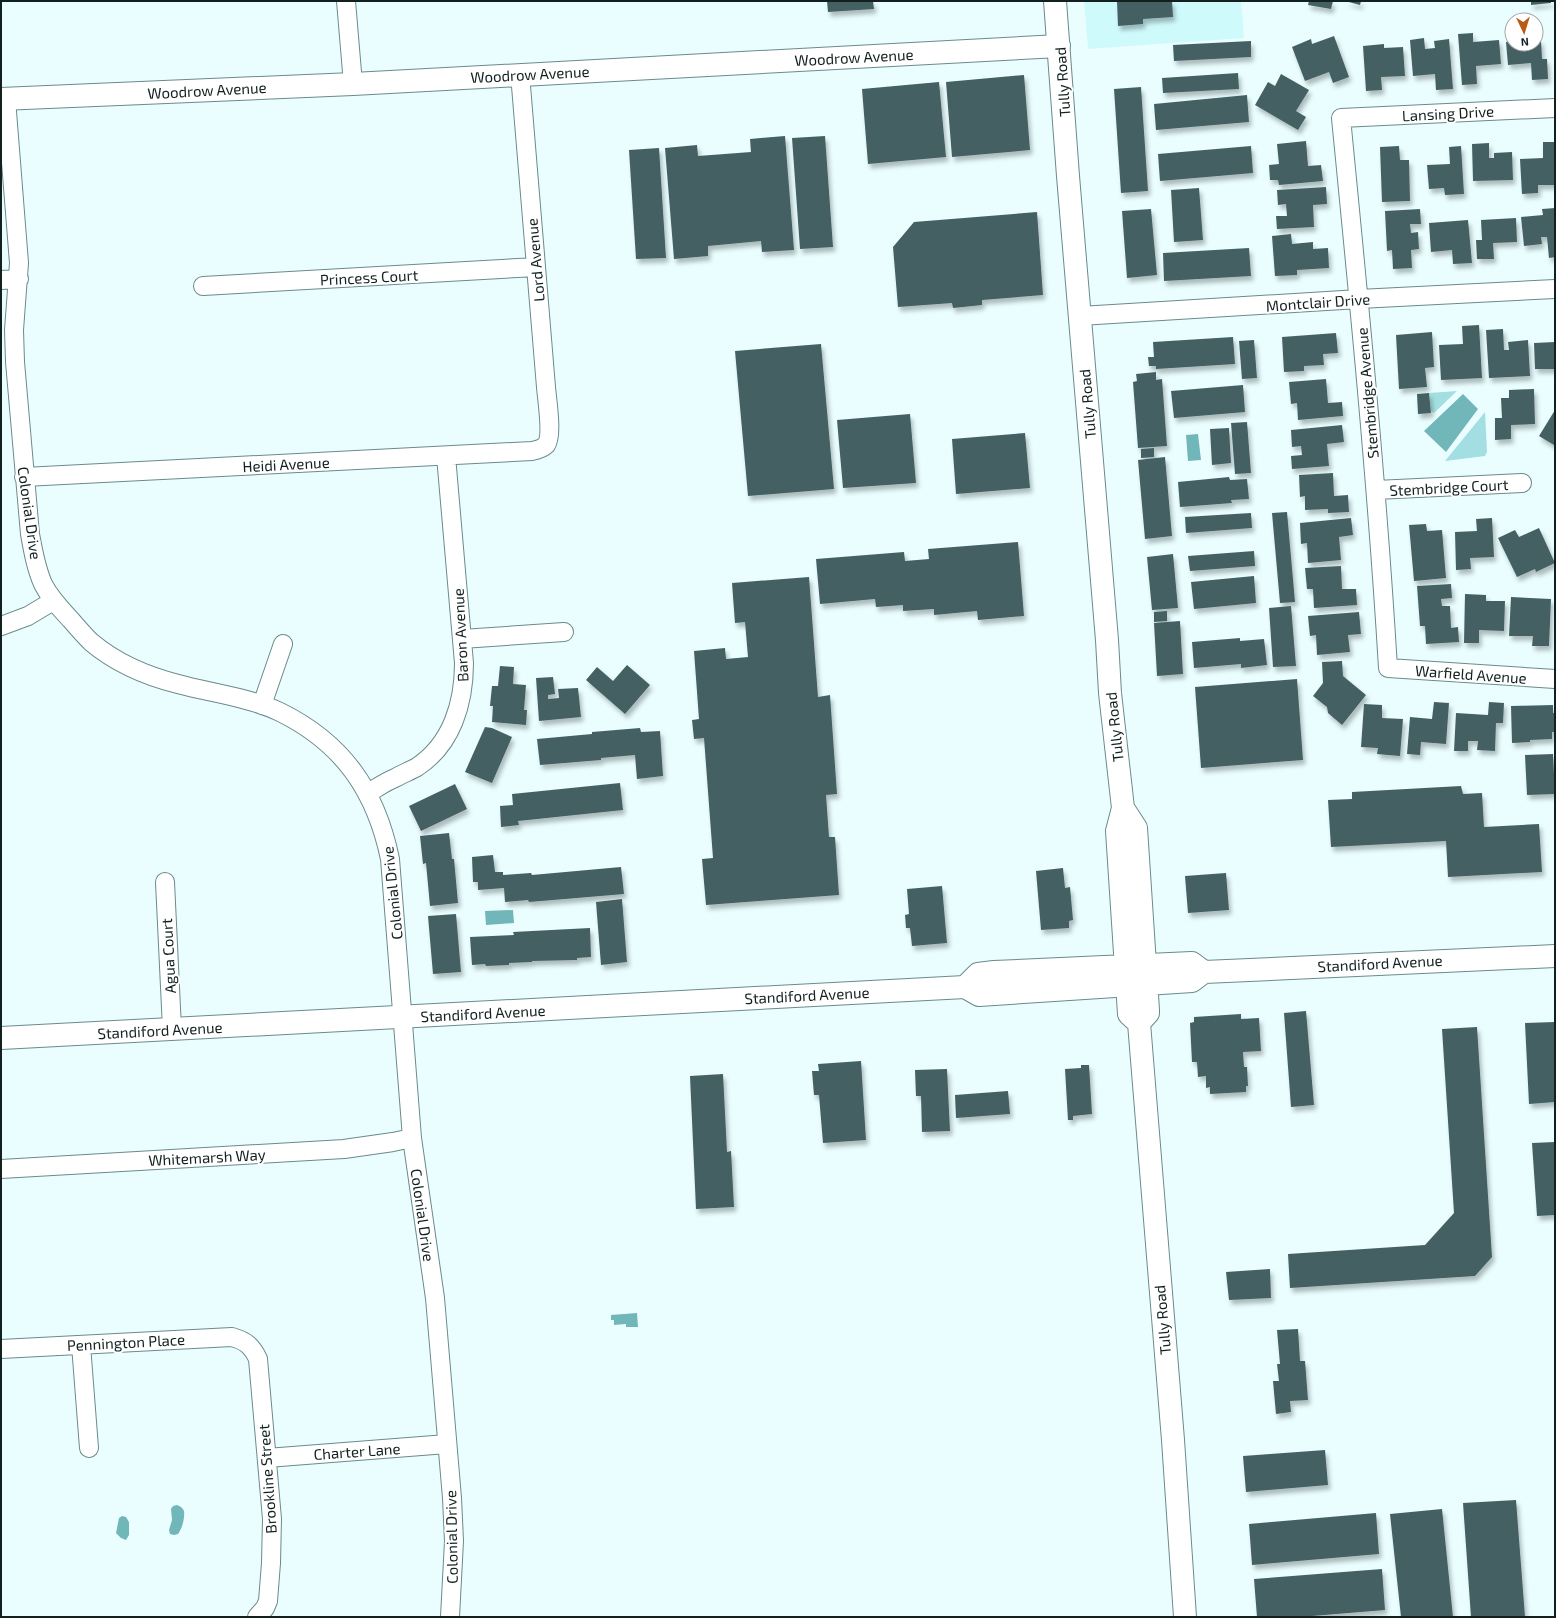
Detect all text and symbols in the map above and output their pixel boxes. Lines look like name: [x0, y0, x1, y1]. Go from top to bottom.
north arrow: [1504, 12, 1544, 52]
text: N: [1520, 36, 1529, 49]
street label: Woodrow Avenue: [794, 45, 914, 69]
street label: Tully Road: [1051, 46, 1073, 118]
street label: Woodrow Avenue: [470, 62, 590, 86]
street label: Woodrow Avenue: [147, 78, 267, 102]
street label: Lansing Drive: [1402, 102, 1494, 124]
street label: Lord Avenue: [522, 217, 548, 303]
street label: Princess Court: [319, 265, 419, 289]
street label: Montclair Drive: [1265, 289, 1371, 315]
street label: Stembridge Avenue: [1352, 327, 1382, 459]
street label: Tully Road: [1075, 368, 1099, 440]
street label: Heidi Avenue: [242, 453, 330, 475]
street label: Colonial Drive: [15, 465, 45, 561]
street label: Stembridge Court: [1389, 475, 1509, 499]
street label: Baron Avenue: [449, 588, 471, 682]
street label: Warfield Avenue: [1415, 661, 1527, 687]
street label: Tully Road: [1101, 691, 1127, 763]
street label: Colonial Drive: [378, 845, 406, 941]
street label: Agua Court: [157, 918, 179, 994]
street label: Standiford Avenue: [1317, 951, 1443, 975]
street label: Standiford Avenue: [744, 983, 870, 1007]
street label: Standiford Avenue: [420, 1001, 546, 1025]
street label: Standiford Avenue: [97, 1018, 223, 1042]
street label: Whitemarsh Way: [148, 1145, 266, 1169]
street label: Colonial Drive: [408, 1167, 438, 1263]
street label: Tully Road: [1150, 1284, 1174, 1356]
street label: Pennington Place: [67, 1330, 185, 1354]
street label: Brookline Street: [254, 1423, 280, 1534]
street label: Charter Lane: [313, 1439, 401, 1463]
street label: Colonial Drive: [441, 1490, 461, 1584]

